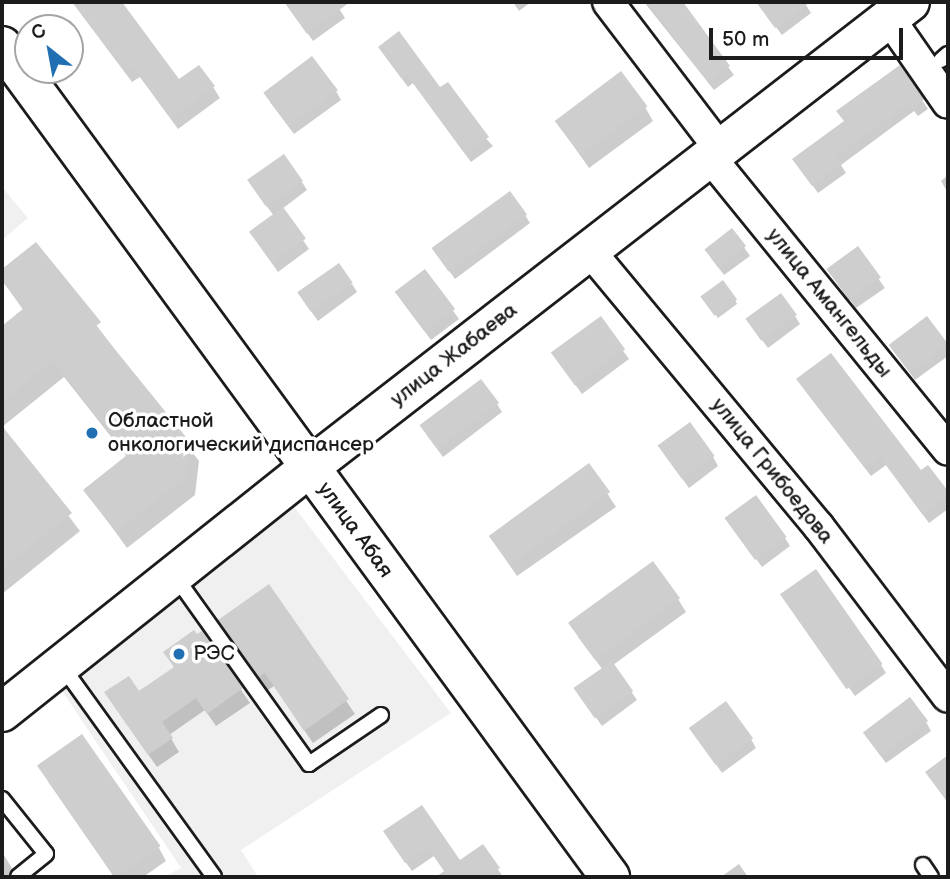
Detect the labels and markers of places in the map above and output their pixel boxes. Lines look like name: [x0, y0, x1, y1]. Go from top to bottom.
place label: Областной онкологический диспансер: [108, 408, 374, 458]
marker: Областной онкологический диспансер: [82, 423, 102, 443]
place label: РЭС: [193, 641, 235, 667]
marker: РЭС: [171, 646, 187, 662]

